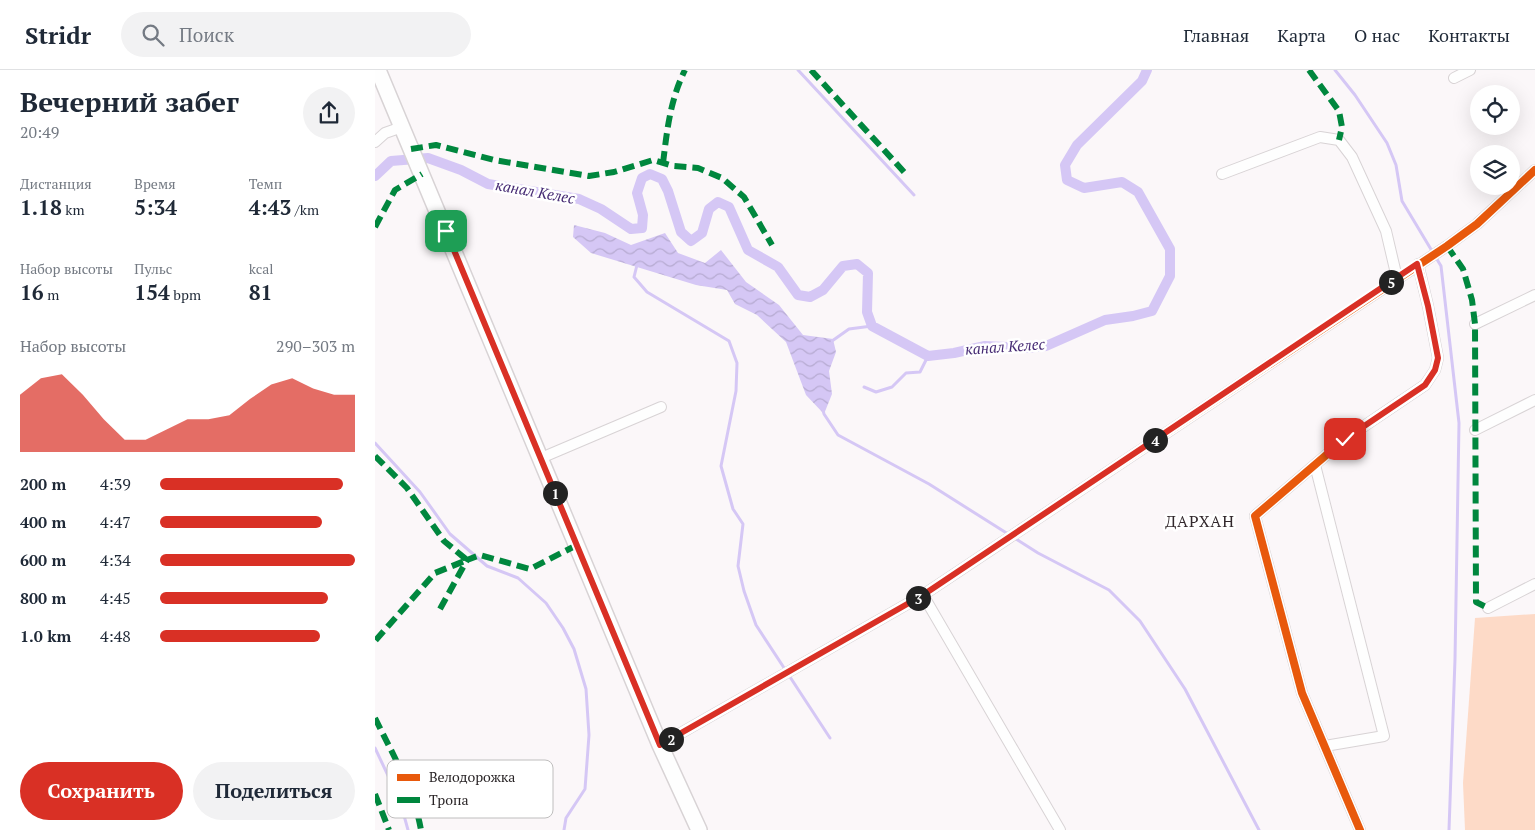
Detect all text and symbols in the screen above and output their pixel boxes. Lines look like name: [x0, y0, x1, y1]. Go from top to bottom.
search box: [121, 12, 471, 57]
text: Stridr: [25, 19, 91, 51]
icon: search: [139, 21, 167, 49]
text: Поиск: [179, 22, 234, 47]
text: Главная: [1183, 23, 1249, 47]
text: Карта: [1277, 23, 1326, 47]
text: О нас: [1354, 23, 1400, 47]
text: Контакты: [1428, 23, 1510, 47]
text: Вечерний забег: [20, 83, 239, 120]
map controls: [1470, 85, 1520, 195]
button: locate: [1470, 85, 1520, 135]
button: share: [303, 87, 355, 139]
text: 20:49: [20, 121, 59, 143]
button: layers: [1470, 145, 1520, 195]
text: Дистанция: [20, 174, 92, 193]
text: Время: [134, 174, 176, 193]
text: Темп: [249, 174, 282, 193]
water label: канал Келес: [494, 174, 577, 208]
text: 1.18: [20, 193, 62, 221]
text: 5:34: [134, 193, 177, 221]
text: 4:43: [249, 193, 291, 221]
text: km: [62, 200, 85, 219]
text: /km: [291, 200, 319, 219]
pin: [425, 210, 467, 252]
icon: arrive: [432, 217, 460, 245]
text: Набор высоты: [20, 259, 113, 278]
text: Пульс: [134, 259, 172, 278]
text: kcal: [249, 259, 274, 278]
pin: 5: [1379, 270, 1403, 294]
text: 5: [1388, 273, 1395, 292]
text: 16: [20, 278, 44, 306]
text: 154: [134, 278, 170, 306]
text: 81: [249, 278, 272, 306]
text: m: [44, 285, 59, 304]
text: bpm: [170, 285, 201, 304]
water label: канал Келес: [964, 333, 1046, 359]
text: Набор высоты: [20, 335, 126, 357]
text: 290–303 m: [276, 335, 355, 357]
pin: [1324, 418, 1366, 460]
icon: check: [1331, 425, 1359, 453]
pin: 4: [1143, 428, 1167, 452]
text: 4: [1152, 431, 1159, 450]
text: 200 m: [20, 473, 66, 495]
text: 4:39: [100, 473, 131, 495]
pin: 1: [543, 480, 567, 506]
text: 1: [552, 484, 559, 503]
district label: ДАРХАН: [1165, 510, 1235, 532]
text: 400 m: [20, 511, 66, 533]
text: 4:47: [100, 511, 131, 533]
text: 600 m: [20, 549, 66, 571]
text: 4:34: [100, 549, 131, 571]
pin: 3: [905, 586, 931, 610]
text: 800 m: [20, 587, 66, 609]
text: 4:45: [100, 587, 131, 609]
text: 3: [915, 589, 922, 608]
text: 1.0 km: [20, 625, 71, 647]
text: 4:48: [100, 625, 131, 647]
pin: 2: [659, 726, 683, 752]
text: 2: [668, 730, 675, 749]
legend: [387, 760, 553, 818]
button: Сохранить: [20, 762, 183, 820]
button: Поделиться: [193, 762, 355, 820]
text: Велодорожка: [429, 767, 515, 786]
text: Тропа: [429, 790, 469, 809]

